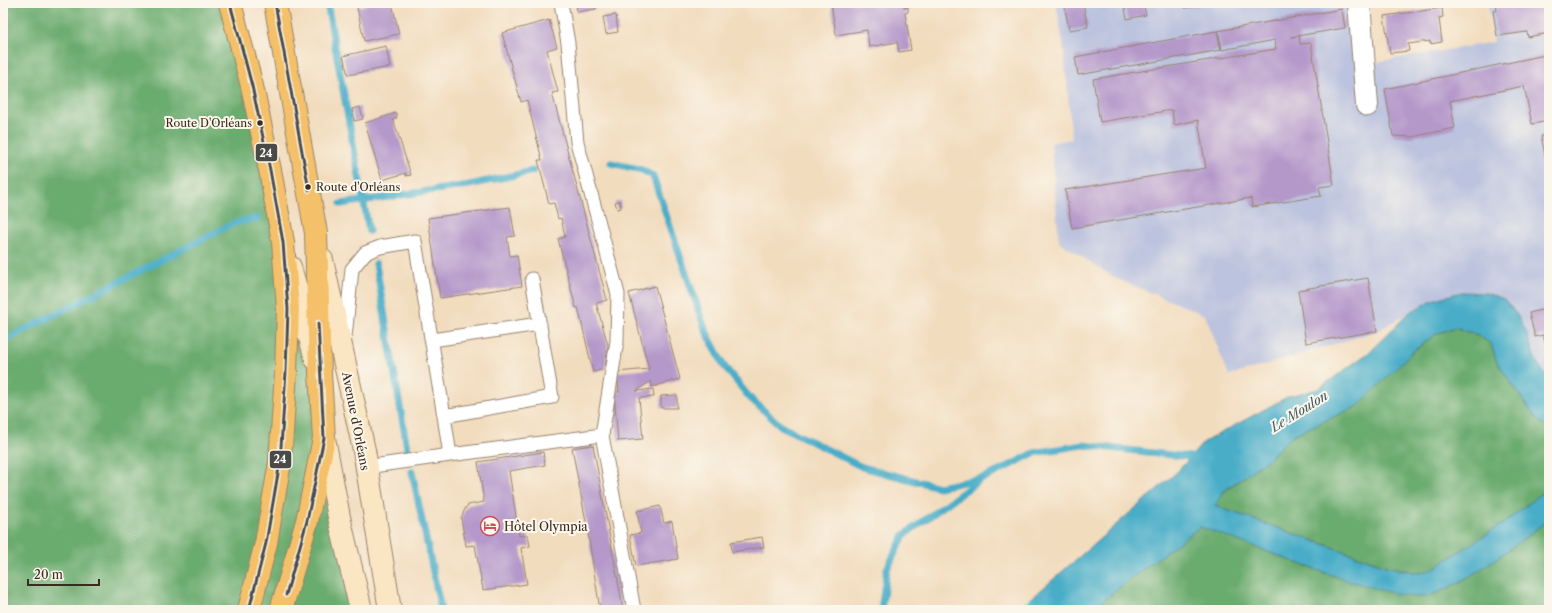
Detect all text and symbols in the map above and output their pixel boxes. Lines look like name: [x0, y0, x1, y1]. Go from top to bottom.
place label: Route D'Orléans: [166, 116, 252, 130]
marker: Route D'Orléans: [255, 118, 265, 128]
line badge: 24: [255, 143, 278, 162]
text: 24: [259, 146, 273, 160]
place label: Route d'Orléans: [316, 180, 400, 194]
marker: Route d'Orléans: [303, 182, 313, 192]
street label: Avenue d'Orléans: [339, 369, 373, 472]
water label: Le Moulon: [1267, 387, 1331, 435]
line badge: 24: [269, 450, 292, 469]
text: 24: [273, 452, 287, 466]
hotel icon: Hôtel Olympia: [479, 515, 501, 537]
place label: Hôtel Olympia: [504, 519, 588, 534]
scale bar: [28, 561, 99, 587]
text: 20 m: [34, 567, 63, 582]

